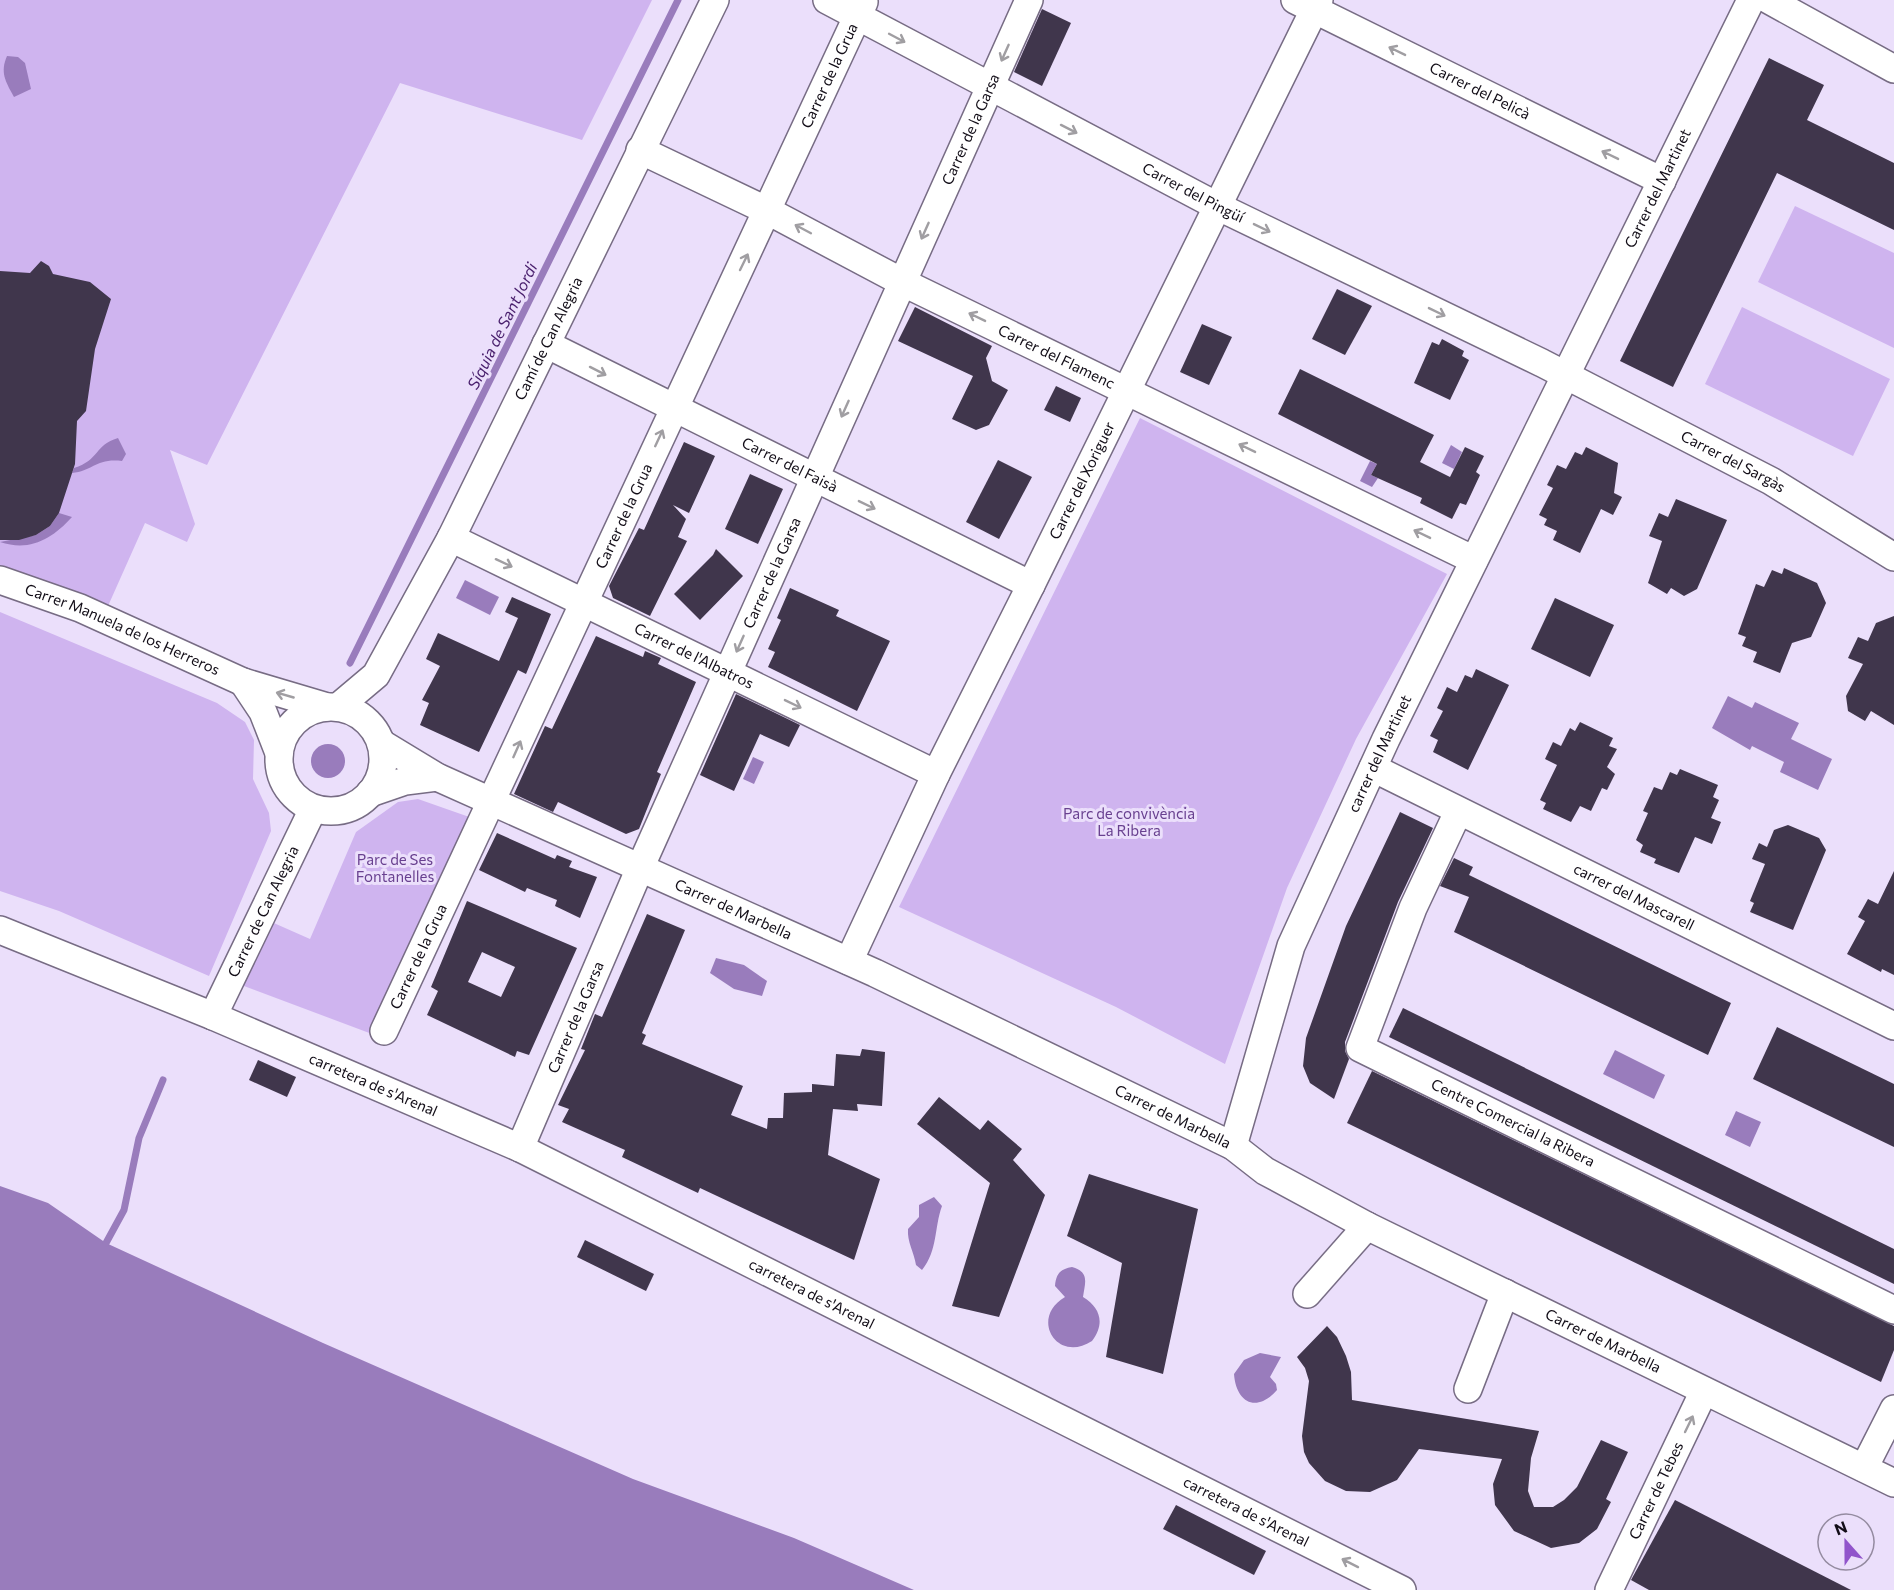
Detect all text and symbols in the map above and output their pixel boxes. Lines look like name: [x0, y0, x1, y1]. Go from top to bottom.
street label: Carrer de la Grua: [796, 20, 861, 131]
one-way arrow: [888, 32, 905, 44]
one-way arrow: [999, 44, 1011, 62]
one-way arrow: [1389, 44, 1407, 56]
street label: Carrer del Pelicà: [1427, 58, 1533, 123]
street label: Carrer de la Garsa: [937, 71, 1003, 187]
one-way arrow: [1060, 124, 1078, 136]
street label: Carrer del Martinet: [1620, 125, 1694, 251]
one-way arrow: [1601, 149, 1619, 161]
street label: Carrer del Pingüí: [1140, 158, 1249, 226]
one-way arrow: [919, 221, 930, 240]
one-way arrow: [1252, 222, 1270, 234]
one-way arrow: [794, 223, 812, 234]
one-way arrow: [738, 254, 750, 272]
water label: Síquia de Sant Jordi: [463, 259, 541, 392]
street label: Camí de Can Alegria: [510, 274, 586, 403]
one-way arrow: [1428, 307, 1446, 319]
one-way arrow: [968, 311, 986, 323]
street label: Carrer del Flamenc: [996, 320, 1118, 392]
one-way arrow: [589, 366, 607, 377]
one-way arrow: [839, 400, 850, 418]
street label: Carrer del Xoriguer: [1045, 418, 1118, 542]
street label: Carrer del Sargàs: [1678, 426, 1789, 496]
one-way arrow: [654, 429, 666, 447]
street label: Carrer del Faisà: [739, 433, 841, 495]
one-way arrow: [1238, 442, 1256, 454]
street label: Carrer de la Grua: [591, 460, 655, 571]
one-way arrow: [857, 499, 875, 511]
street label: Carrer de la Garsa: [739, 514, 804, 631]
one-way arrow: [1413, 528, 1431, 540]
one-way arrow: [495, 558, 513, 570]
street label: Carrer Manuela de los Herreros: [23, 579, 223, 678]
street label: Carrer de l'Albatros: [632, 619, 757, 692]
one-way arrow: [733, 635, 745, 653]
one-way arrow: [275, 689, 294, 700]
street label: carrer del Martinet: [1344, 692, 1414, 815]
one-way arrow: [783, 699, 801, 711]
one-way arrow: [512, 740, 523, 758]
park label: Parc de convivència La Ribera: [1063, 804, 1195, 839]
street label: Carrer de Can Alegria: [223, 842, 302, 980]
park label: Parc de Ses Fontanelles: [356, 850, 435, 885]
street label: carrer del Mascarell: [1571, 859, 1698, 934]
street label: Carrer de Marbella: [672, 875, 795, 943]
street label: Carrer de la Grua: [386, 901, 450, 1012]
street label: Carrer de la Garsa: [543, 958, 607, 1076]
street label: carretera de s'Arenal: [306, 1048, 441, 1119]
street label: Centre Comercial la Ribera: [1428, 1074, 1598, 1170]
street label: Carrer de Marbella: [1112, 1080, 1234, 1152]
street label: carretera de s'Arenal: [746, 1254, 878, 1332]
street label: Carrer de Marbella: [1543, 1304, 1664, 1376]
one-way arrow: [1683, 1415, 1695, 1433]
street label: Carrer de Tebes: [1624, 1438, 1687, 1542]
street label: carretera de s'Arenal: [1181, 1472, 1312, 1550]
north arrow: [1816, 1512, 1876, 1572]
text: N: [1831, 1517, 1849, 1539]
one-way arrow: [1341, 1557, 1359, 1569]

